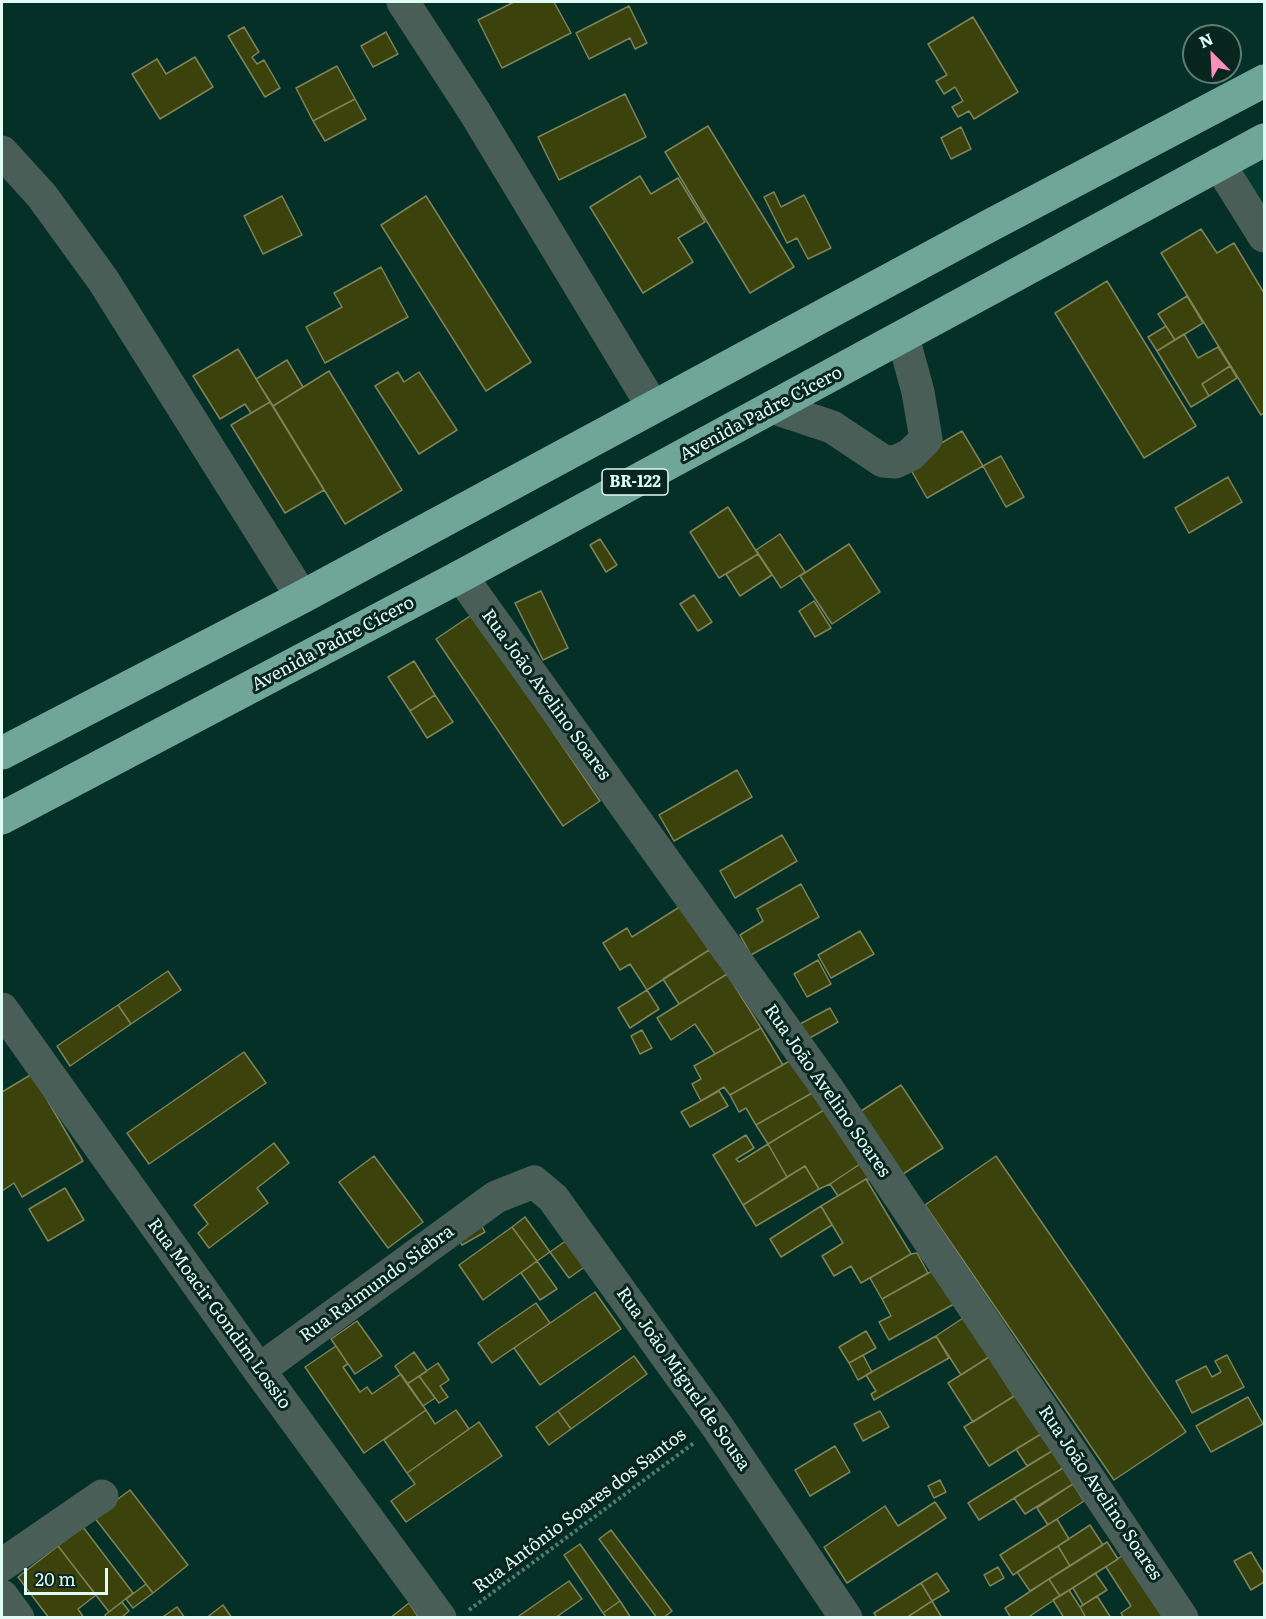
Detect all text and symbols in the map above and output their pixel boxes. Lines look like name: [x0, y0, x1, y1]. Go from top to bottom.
north arrow: [1182, 24, 1242, 84]
text: N: [1194, 26, 1217, 53]
street label: Avenida Padre Cícero: [676, 362, 846, 466]
road number: BR-122: [602, 469, 668, 495]
street label: Avenida Padre Cícero: [248, 592, 418, 696]
street label: Rua João Avelino Soares: [477, 605, 615, 785]
street label: Rua João Avelino Soares: [759, 1001, 895, 1181]
street label: Rua Moacir Gondim Lossio: [143, 1215, 295, 1413]
street label: Rua Raimundo Siebra: [296, 1221, 458, 1347]
street label: Rua João Miguel de Sousa: [611, 1283, 755, 1475]
street label: Rua João Avelino Soares: [1034, 1402, 1166, 1584]
street label: Rua Antônio Soares dos Santos: [469, 1424, 691, 1598]
scale bar: [27, 1556, 111, 1594]
text: 20 m: [35, 1565, 76, 1592]

